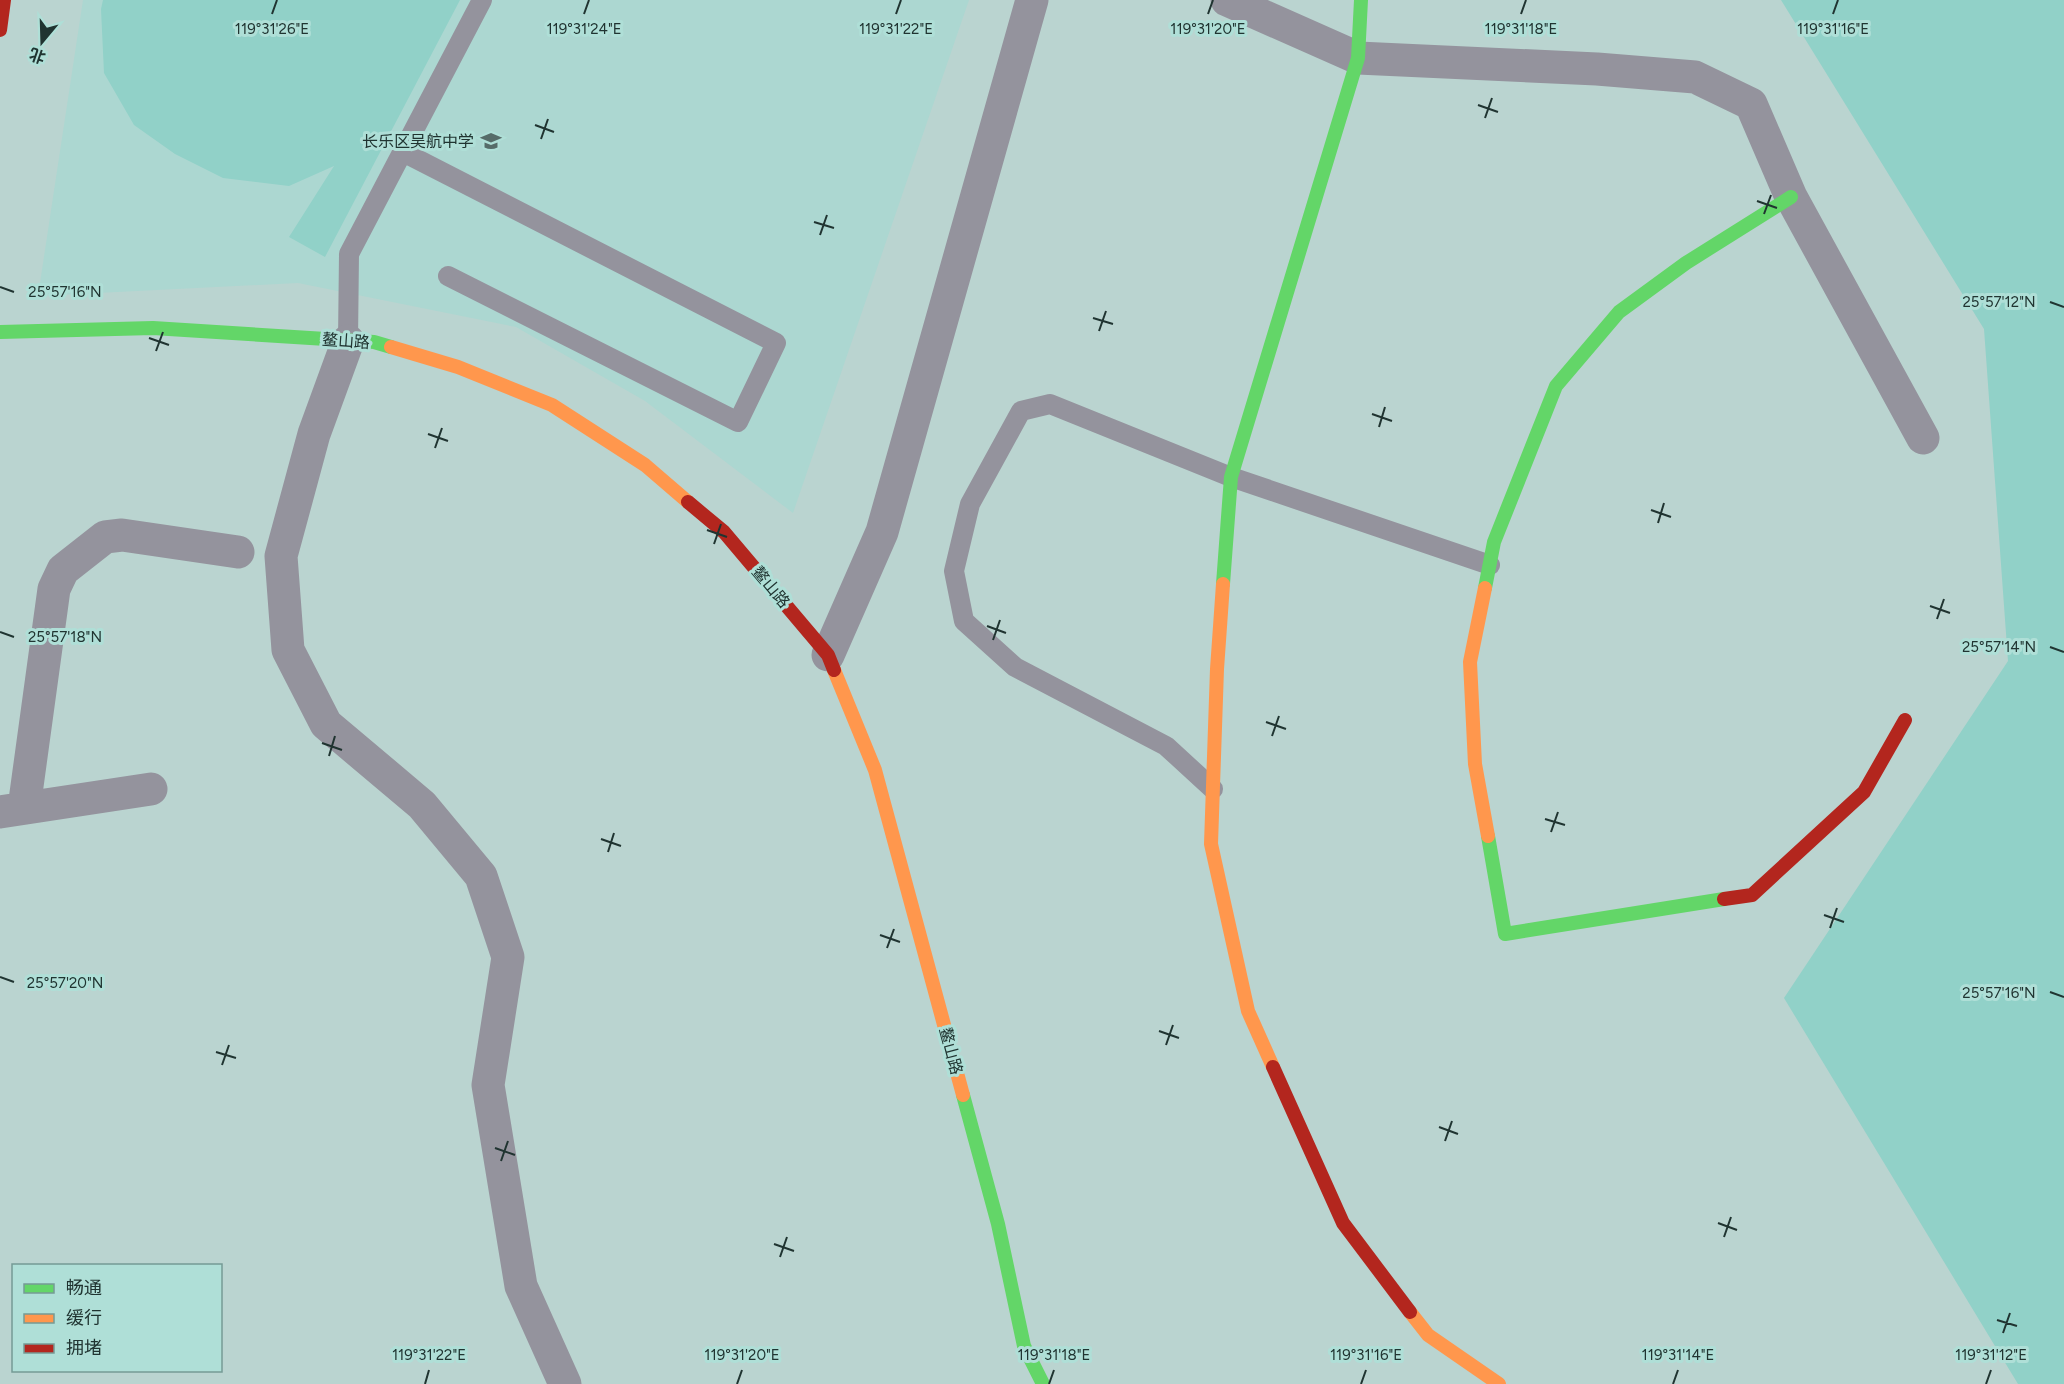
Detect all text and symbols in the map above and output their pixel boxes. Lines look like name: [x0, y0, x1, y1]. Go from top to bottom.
north arrow: [12, 12, 72, 72]
text: 119°31'26"E: [235, 20, 309, 38]
text: 119°31'24"E: [546, 20, 622, 38]
text: 119°31'22"E: [859, 20, 933, 38]
text: 119°31'20"E: [1170, 20, 1246, 38]
text: 119°31'18"E: [1485, 20, 1557, 38]
text: 119°31'16"E: [1797, 20, 1869, 38]
text: 北: [27, 44, 48, 67]
school or university icon: 长乐区吴航中学: [479, 129, 503, 153]
place label: 长乐区吴航中学: [362, 132, 474, 151]
text: 25°57'16"N: [28, 283, 102, 301]
text: 25°57'12"N: [1962, 293, 2036, 311]
street label: 鳌山路: [321, 330, 371, 352]
street label: 鳌山路: [748, 563, 794, 611]
text: 25°57'18"N: [28, 628, 102, 646]
text: 25°57'14"N: [1962, 638, 2036, 656]
text: 25°57'20"N: [27, 974, 103, 992]
text: 25°57'16"N: [1962, 984, 2036, 1002]
street label: 鳌山路: [936, 1025, 966, 1077]
legend: [12, 1264, 222, 1372]
text: 畅通: [66, 1277, 102, 1299]
text: 缓行: [66, 1307, 102, 1329]
text: 拥堵: [66, 1337, 102, 1359]
text: 119°31'22"E: [392, 1346, 466, 1364]
text: 119°31'20"E: [704, 1346, 780, 1364]
text: 119°31'18"E: [1018, 1346, 1090, 1364]
text: 119°31'16"E: [1330, 1346, 1402, 1364]
text: 119°31'14"E: [1642, 1346, 1714, 1364]
text: 119°31'12"E: [1955, 1346, 2027, 1364]

